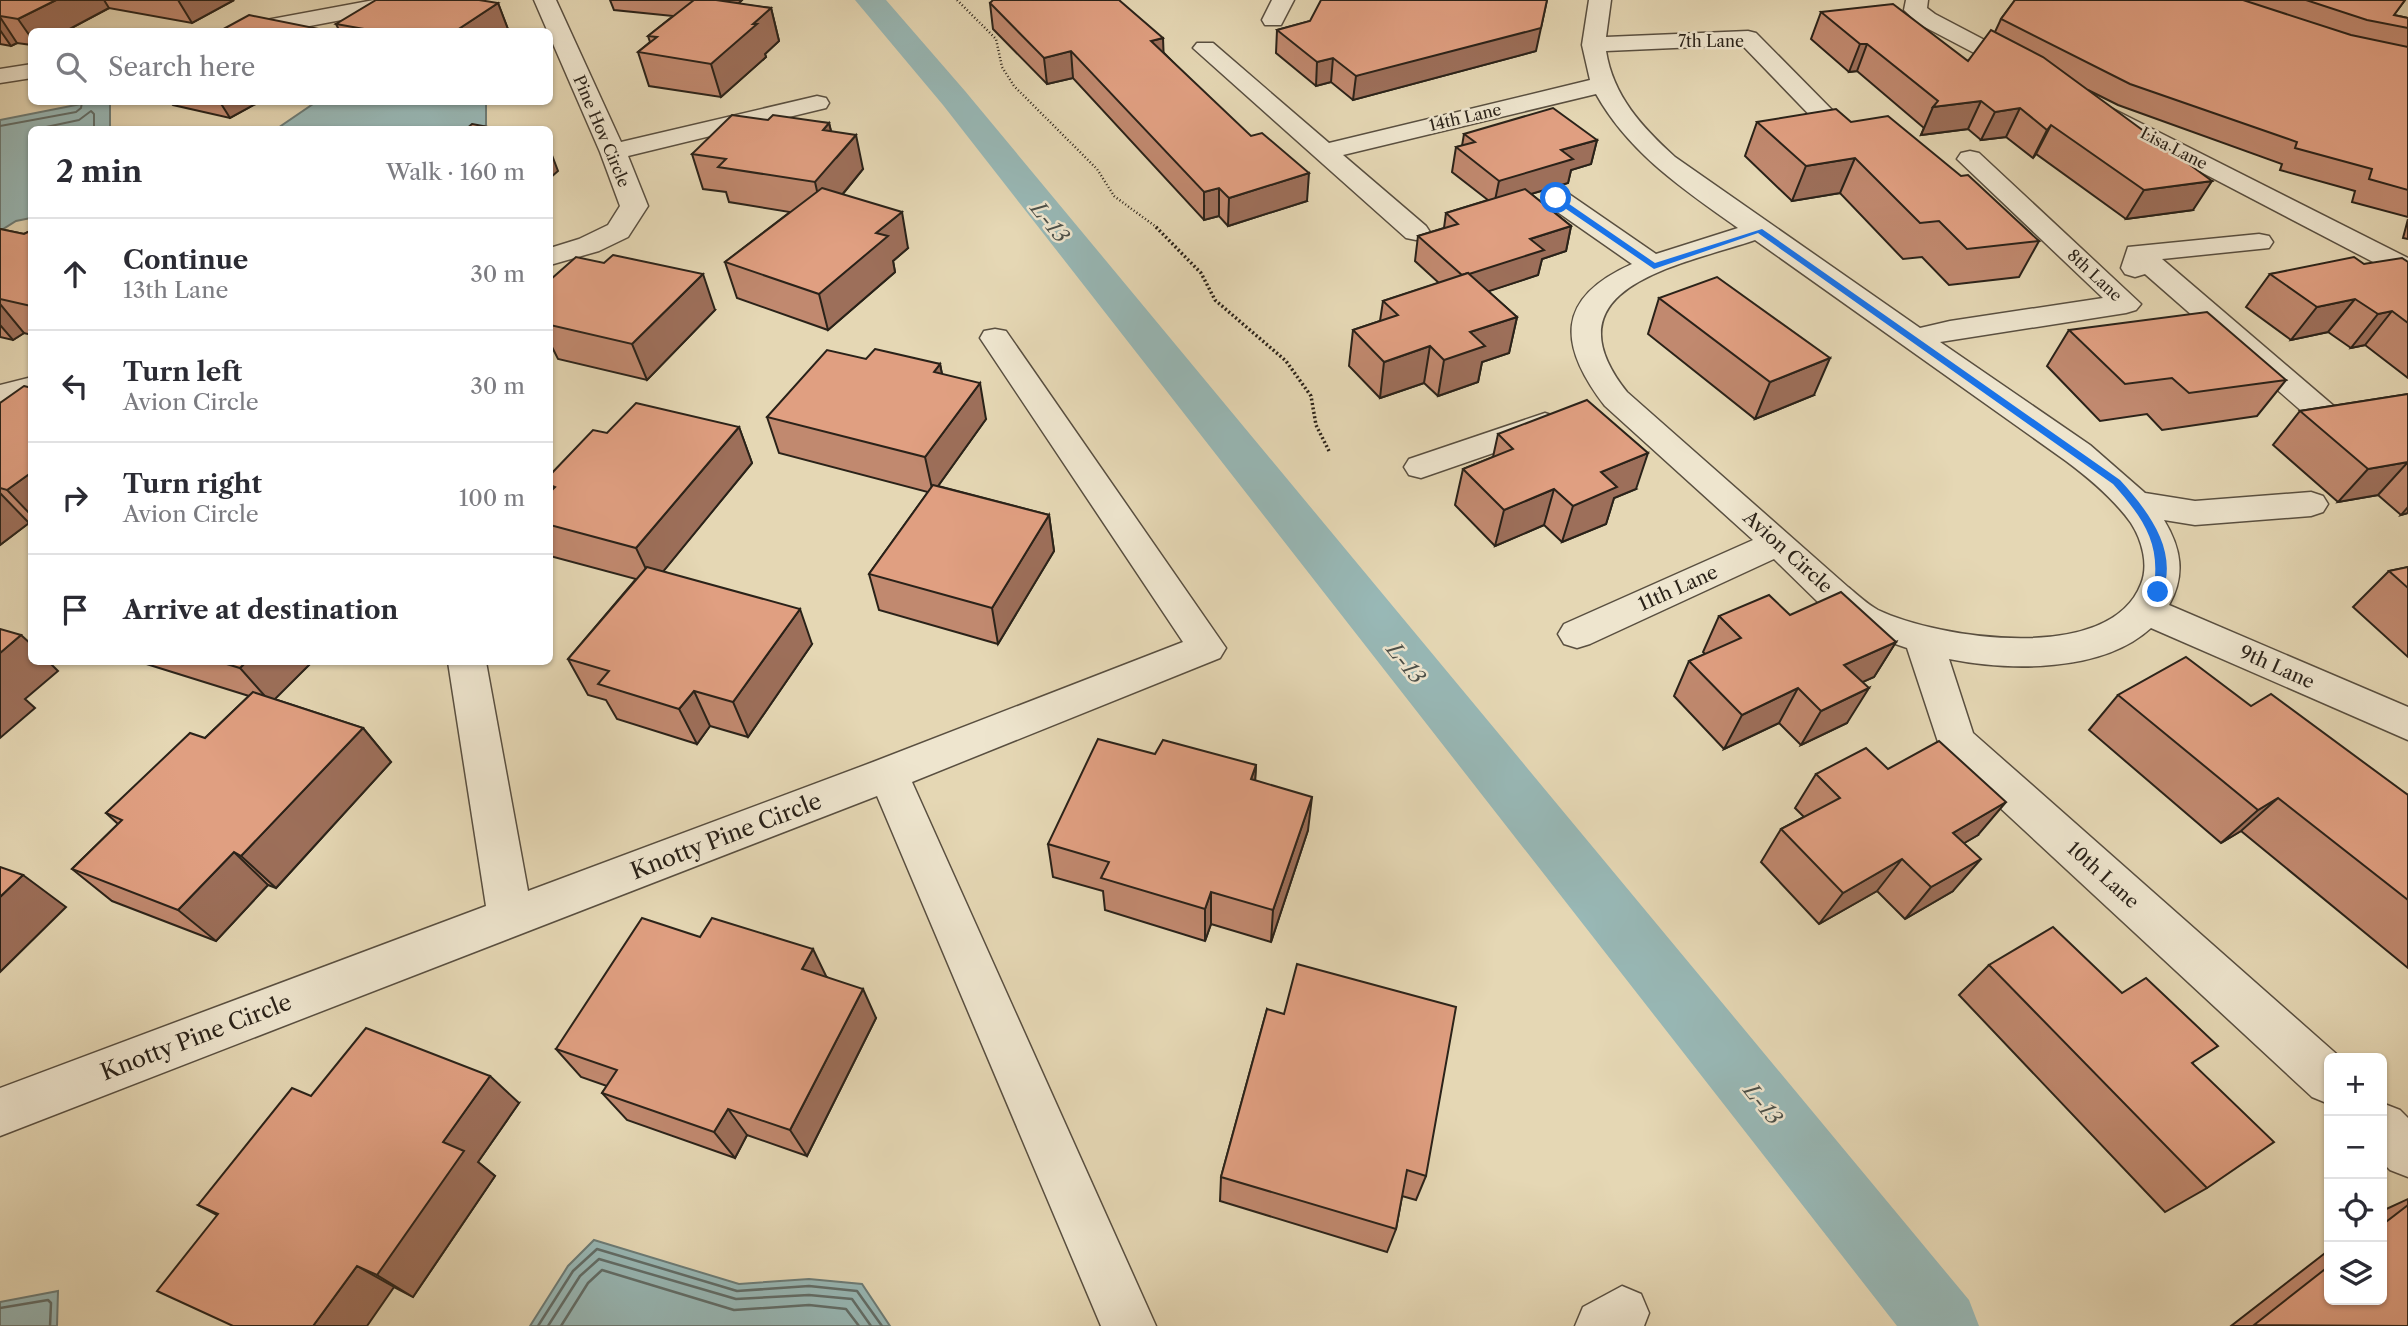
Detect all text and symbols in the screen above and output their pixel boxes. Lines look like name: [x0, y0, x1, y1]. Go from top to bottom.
search box: [28, 28, 553, 105]
street label: 7th Lane: [1678, 31, 1744, 51]
icon: search: [52, 48, 90, 86]
text: Search here: [108, 51, 255, 83]
street label: Pine Hov Circle: [569, 72, 635, 190]
street label: 14th Lane: [1427, 99, 1503, 135]
street label: Lisa Lane: [2137, 123, 2211, 173]
text: 2 min: [56, 153, 142, 190]
text: Walk · 160 m: [386, 158, 525, 186]
route start: [1540, 182, 1571, 213]
water label: L-13: [1025, 195, 1075, 248]
text: Continue: [123, 244, 248, 276]
street label: 8th Lane: [2064, 245, 2126, 305]
icon: ahead: [56, 255, 94, 293]
text: 30 m: [470, 260, 525, 288]
text: 13th Lane: [123, 276, 228, 304]
text: Turn left: [123, 356, 242, 388]
icon: left: [56, 367, 94, 405]
text: 30 m: [470, 372, 525, 400]
text: Avion Circle: [123, 388, 259, 416]
text: Turn right: [123, 468, 262, 500]
icon: right: [56, 479, 94, 517]
text: 100 m: [459, 484, 525, 512]
text: Avion Circle: [123, 500, 259, 528]
street label: Avion Circle: [1738, 505, 1837, 598]
street label: 11th Lane: [1635, 560, 1721, 616]
route end: [2142, 576, 2173, 607]
icon: arrive: [56, 591, 94, 629]
text: Arrive at destination: [123, 594, 398, 626]
water label: L-13: [1381, 636, 1431, 689]
street label: 9th Lane: [2236, 640, 2318, 694]
street label: Knotty Pine Circle: [627, 787, 825, 885]
street label: 10th Lane: [2062, 837, 2144, 913]
street label: Knotty Pine Circle: [97, 988, 295, 1086]
map controls: [2324, 1053, 2387, 1305]
button: +: [2324, 1053, 2387, 1116]
water label: L-13: [1738, 1077, 1788, 1130]
button: −: [2324, 1116, 2387, 1179]
button: locate: [2324, 1179, 2387, 1242]
button: layers: [2324, 1242, 2387, 1305]

